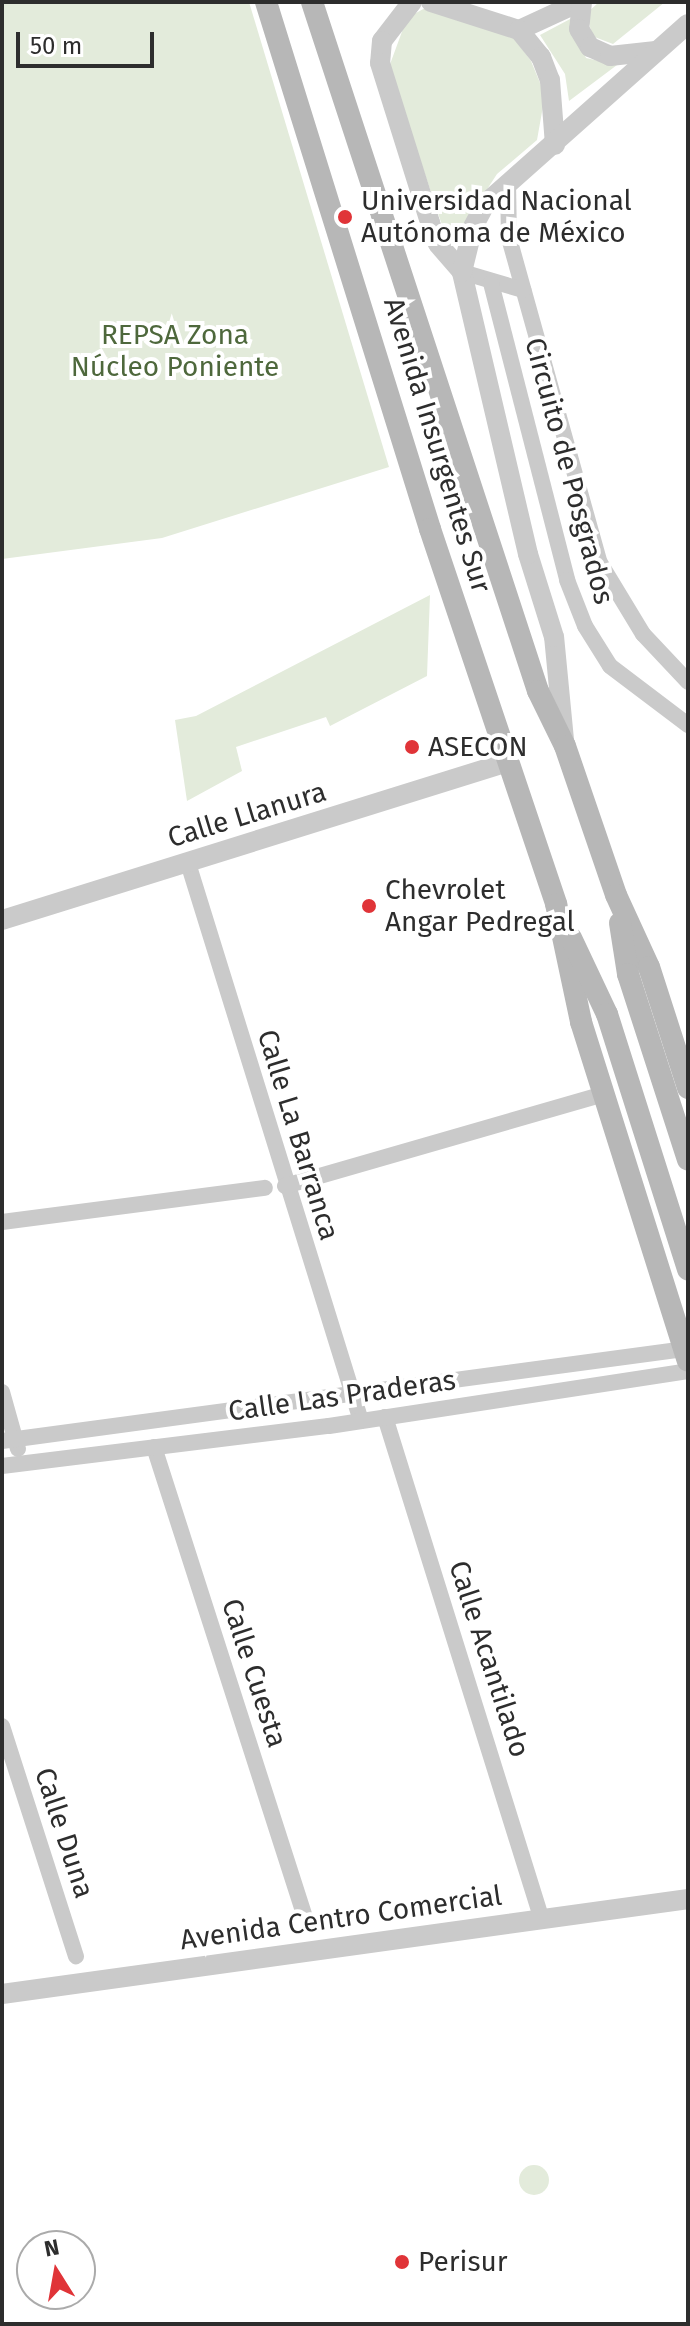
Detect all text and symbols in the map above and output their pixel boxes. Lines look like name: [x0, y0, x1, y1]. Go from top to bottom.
scale bar: [20, 16, 158, 66]
text: 50 m: [30, 32, 82, 60]
place label: Universidad Nacional Autónoma de México: [361, 184, 632, 250]
marker: Universidad Nacional Autónoma de México: [336, 208, 354, 226]
street label: Avenida Insurgentes Sur: [376, 293, 498, 597]
park label: REPSA Zona Núcleo Poniente: [71, 318, 279, 384]
street label: Circuito de Posgrados: [517, 334, 621, 608]
place label: ASECON: [428, 730, 528, 764]
marker: ASECON: [403, 738, 421, 756]
street label: Calle Llanura: [164, 775, 330, 855]
place label: Chevrolet Angar Pedregal: [385, 873, 575, 939]
marker: Chevrolet Angar Pedregal: [360, 897, 378, 915]
street label: Calle La Barranca: [250, 1026, 346, 1244]
street label: Calle Las Praderas: [226, 1363, 458, 1429]
street label: Calle Acantilado: [441, 1557, 537, 1761]
street label: Calle Cuesta: [214, 1594, 294, 1752]
street label: Calle Duna: [27, 1763, 101, 1903]
street label: Avenida Centro Comercial: [178, 1879, 504, 1957]
north arrow: [16, 2230, 96, 2310]
text: N: [42, 2233, 61, 2263]
place label: Perisur: [418, 2245, 508, 2279]
marker: Perisur: [393, 2253, 411, 2271]

